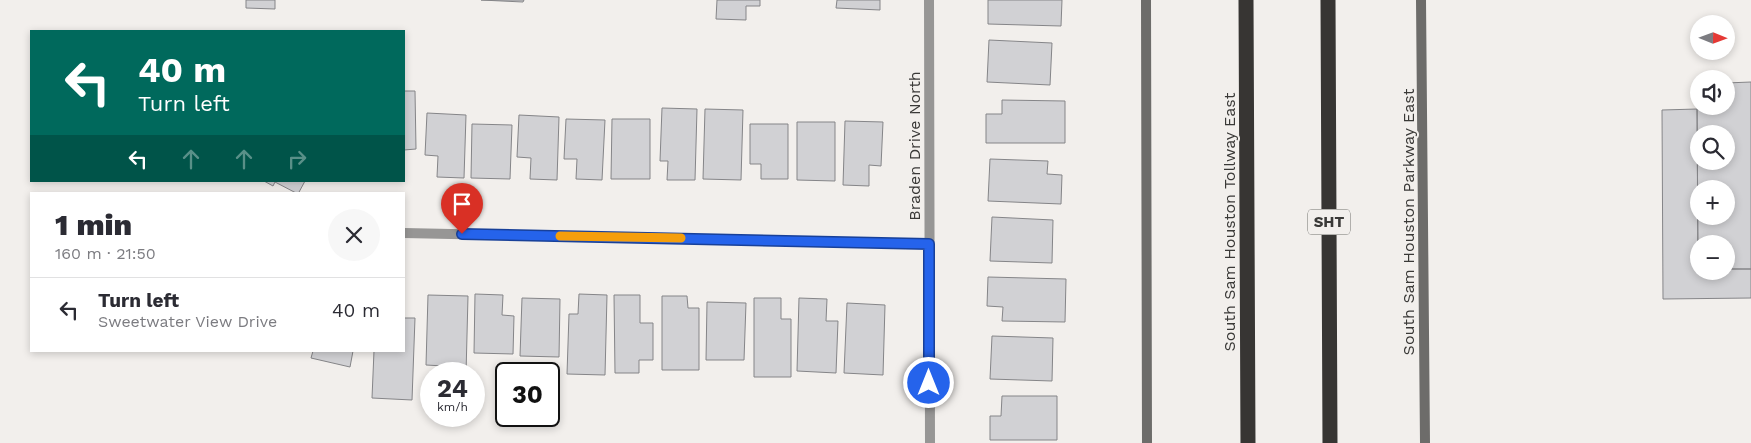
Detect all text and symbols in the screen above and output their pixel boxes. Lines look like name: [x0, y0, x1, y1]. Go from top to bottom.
north arrow: [1690, 15, 1735, 60]
map controls: [1690, 15, 1735, 280]
text: 40 m: [138, 49, 226, 91]
icon: left: [55, 50, 120, 115]
button: sound: [1690, 70, 1735, 115]
street label: Braden Drive North: [905, 71, 924, 221]
street label: South Sam Houston Parkway East: [1399, 88, 1418, 355]
text: Turn left: [138, 91, 230, 116]
street label: South Sam Houston Tollway East: [1220, 92, 1239, 351]
button: search: [1690, 125, 1735, 170]
icon: left: [124, 145, 152, 173]
icon: ahead: [177, 145, 205, 173]
icon: ahead: [230, 145, 258, 173]
icon: right: [283, 145, 311, 173]
button: +: [1690, 180, 1735, 225]
pin: [441, 183, 483, 234]
icon: arrive: [448, 190, 476, 218]
text: 1 min: [55, 207, 132, 242]
button: close: [328, 209, 380, 261]
road number: SHT: [1308, 210, 1350, 234]
button: −: [1690, 235, 1735, 280]
text: 160 m · 21:50: [55, 244, 156, 263]
text: Turn left: [98, 289, 179, 312]
icon: left: [55, 296, 83, 324]
text: 40 m: [332, 299, 380, 322]
text: Sweetwater View Drive: [98, 312, 277, 331]
position arrow: [902, 356, 954, 408]
speed limit sign: 30: [495, 362, 560, 427]
text: 24: [437, 374, 468, 403]
text: km/h: [437, 400, 468, 414]

